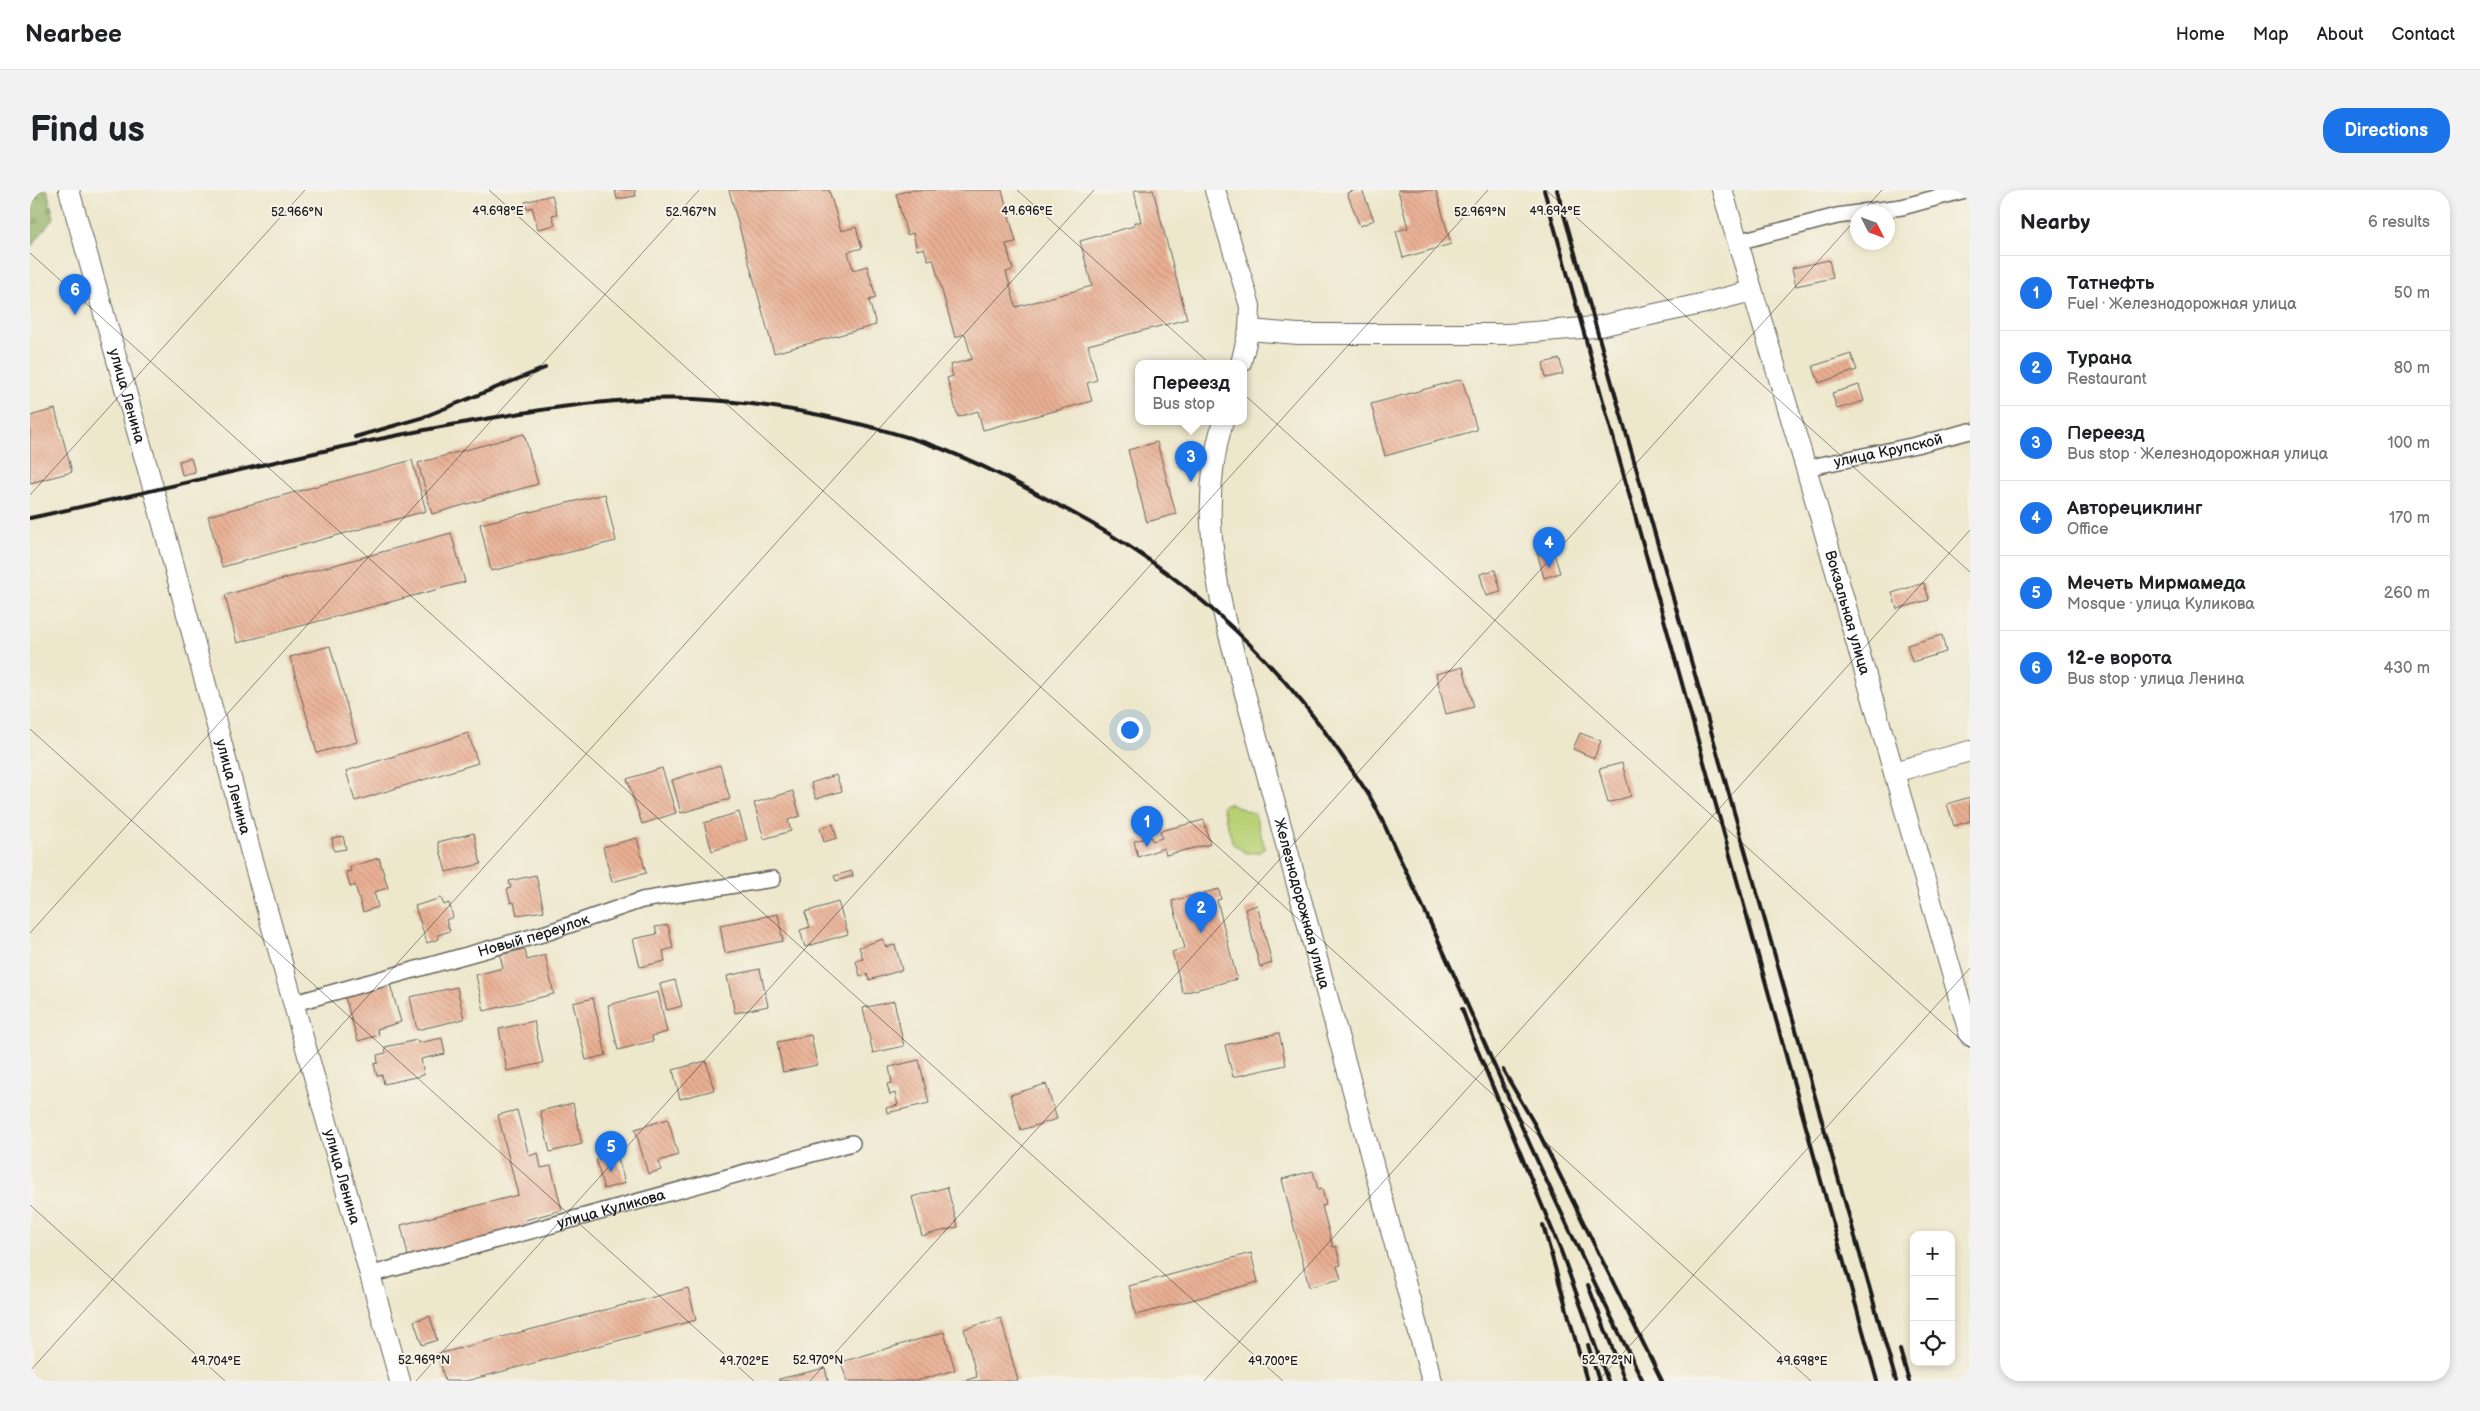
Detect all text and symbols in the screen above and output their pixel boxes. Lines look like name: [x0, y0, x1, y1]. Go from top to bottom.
text: Nearbee: [25, 20, 122, 49]
text: Home: [2176, 24, 2225, 45]
text: Map: [2253, 24, 2289, 45]
text: About: [2317, 24, 2364, 45]
text: Contact: [2392, 24, 2455, 45]
button: Directions: [2323, 108, 2450, 153]
text: Find us: [30, 109, 145, 152]
text: 49.698°E: [472, 204, 524, 219]
text: 49.696°E: [1001, 204, 1053, 219]
text: 49.694°E: [1529, 204, 1581, 219]
text: 52.966°N: [271, 205, 323, 220]
text: 52.967°N: [665, 205, 717, 220]
text: 52.969°N: [1454, 205, 1506, 220]
north arrow: [1850, 205, 1895, 250]
text: Nearby: [2020, 210, 2090, 235]
text: 6 results: [2368, 213, 2430, 232]
text: Татнефть: [2067, 272, 2154, 295]
pin: 6: [59, 274, 91, 315]
text: 1: [2033, 284, 2039, 303]
text: 50 m: [2394, 284, 2430, 303]
text: Fuel · Железнодорожная улица: [2067, 295, 2297, 314]
street label: улица Ленина: [105, 346, 150, 446]
text: Турана: [2067, 347, 2132, 370]
text: 2: [2031, 359, 2041, 378]
text: 80 m: [2394, 359, 2430, 378]
popup: [1135, 360, 1247, 425]
text: Restaurant: [2067, 370, 2147, 389]
text: Переезд: [1152, 372, 1230, 395]
text: Bus stop: [1152, 395, 1215, 414]
text: Переезд: [2067, 422, 2145, 445]
street label: улица Крупской: [1832, 429, 1945, 471]
text: 3: [2031, 434, 2041, 453]
text: 100 m: [2387, 434, 2430, 453]
pin: 3: [1175, 441, 1207, 482]
text: Bus stop · Железнодорожная улица: [2067, 445, 2328, 464]
text: Авторециклинг: [2067, 497, 2202, 520]
text: 4: [2031, 509, 2041, 528]
text: 170 m: [2389, 509, 2430, 528]
text: Office: [2067, 520, 2109, 539]
pin: 4: [1533, 527, 1565, 568]
street label: Вокзальная улица: [1821, 548, 1875, 677]
text: Мечеть Мирмамеда: [2067, 572, 2246, 595]
text: 5: [2031, 584, 2041, 603]
text: 260 m: [2384, 584, 2430, 603]
text: Mosque · улица Куликова: [2067, 595, 2255, 614]
text: 12-е ворота: [2067, 647, 2172, 670]
text: 6: [2031, 659, 2041, 678]
text: 430 m: [2383, 659, 2430, 678]
text: Bus stop · улица Ленина: [2067, 670, 2244, 689]
your location: [1117, 717, 1143, 743]
street label: улица Ленина: [211, 737, 255, 837]
pin: 1: [1131, 806, 1163, 847]
street label: Железнодорожная улица: [1270, 816, 1334, 991]
pin: 2: [1185, 892, 1217, 933]
street label: Новый переулок: [476, 909, 592, 961]
street label: улица Ленина: [320, 1127, 365, 1227]
pin: 5: [595, 1131, 627, 1172]
street label: улица Куликова: [555, 1185, 667, 1233]
map controls: [1910, 1231, 1955, 1366]
button: +: [1910, 1231, 1955, 1276]
button: −: [1910, 1276, 1955, 1321]
button: locate: [1910, 1321, 1955, 1366]
text: 52.969°N: [398, 1353, 450, 1368]
text: 52.970°N: [793, 1353, 843, 1368]
text: 52.972°N: [1582, 1353, 1632, 1368]
text: 49.704°E: [191, 1354, 241, 1369]
text: 49.702°E: [719, 1354, 769, 1369]
text: 49.700°E: [1248, 1354, 1298, 1369]
text: 49.698°E: [1776, 1354, 1828, 1369]

